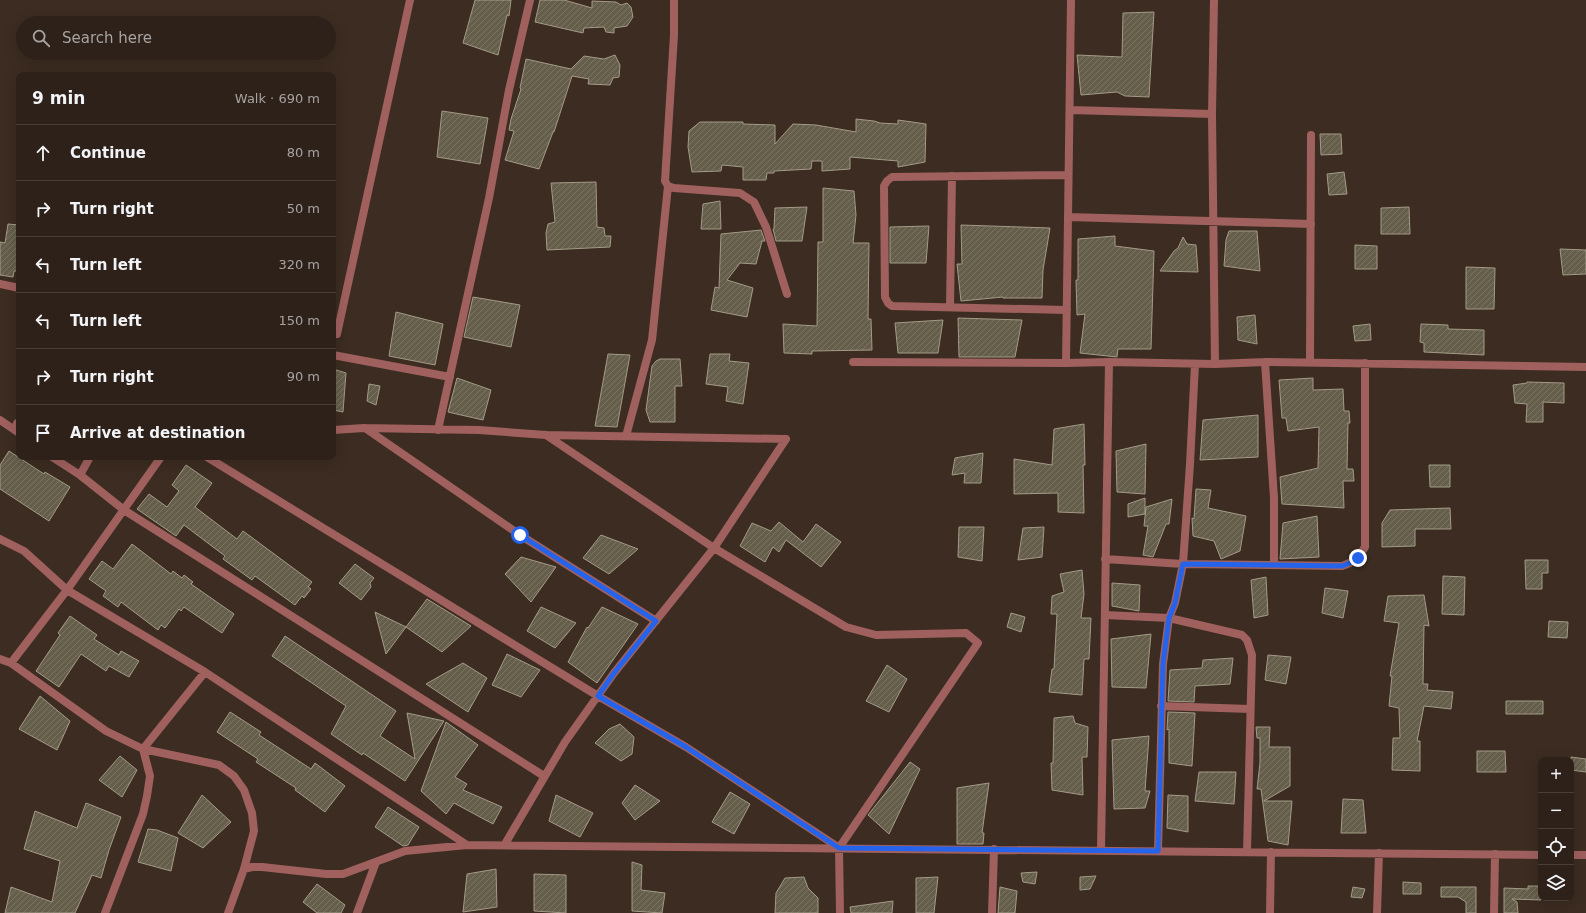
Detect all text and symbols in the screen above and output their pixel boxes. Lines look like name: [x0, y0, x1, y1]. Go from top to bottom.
search box: [16, 16, 336, 60]
icon: search: [30, 27, 52, 49]
text: Search here: [62, 29, 152, 47]
text: 9 min: [32, 88, 85, 108]
text: Walk · 690 m: [235, 91, 320, 106]
icon: ahead: [32, 142, 54, 164]
text: Continue: [70, 144, 146, 162]
text: 80 m: [287, 145, 320, 160]
icon: right: [32, 198, 54, 220]
text: Turn right: [70, 200, 154, 218]
text: 50 m: [287, 201, 320, 216]
icon: left: [32, 254, 54, 276]
text: Turn left: [70, 256, 142, 274]
text: 320 m: [278, 257, 320, 272]
icon: left: [32, 310, 54, 332]
text: Turn left: [70, 312, 142, 330]
text: 150 m: [278, 313, 320, 328]
icon: right: [32, 366, 54, 388]
text: Turn right: [70, 368, 154, 386]
text: 90 m: [287, 369, 320, 384]
icon: arrive: [32, 422, 54, 444]
text: Arrive at destination: [70, 424, 245, 442]
route start: [511, 526, 529, 544]
route end: [1349, 549, 1367, 567]
map controls: [1538, 757, 1574, 901]
button: +: [1538, 757, 1574, 793]
button: −: [1538, 793, 1574, 829]
button: locate: [1538, 829, 1574, 865]
button: layers: [1538, 865, 1574, 901]

